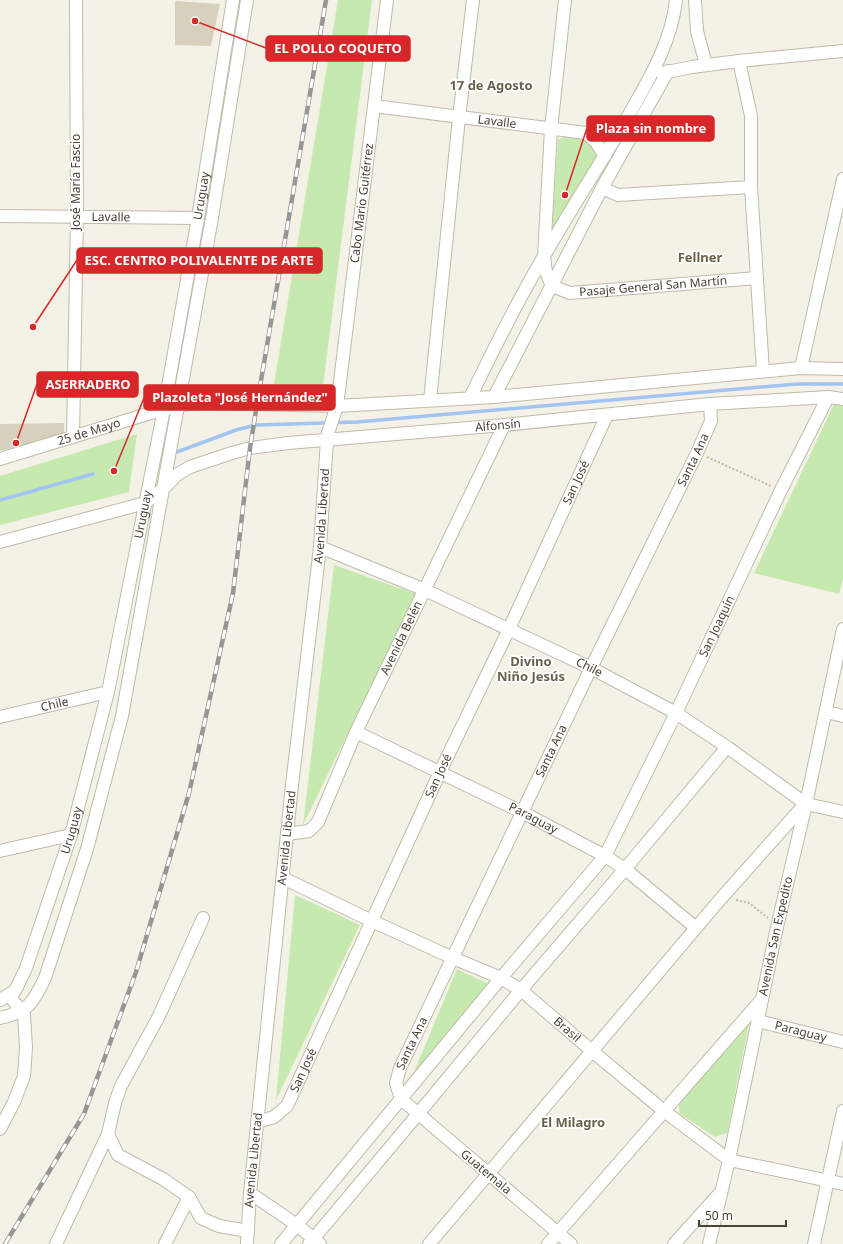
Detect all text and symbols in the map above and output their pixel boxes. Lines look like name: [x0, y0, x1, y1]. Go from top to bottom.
callout: EL POLLO COQUETO: [266, 36, 410, 61]
text: EL POLLO COQUETO: [274, 39, 402, 57]
district label: 17 de Agosto: [449, 76, 533, 94]
street label: Lavalle: [477, 110, 518, 132]
callout: Plaza sin nombre: [587, 116, 714, 141]
text: Plaza sin nombre: [596, 119, 706, 137]
street label: José María Fascio: [67, 134, 84, 231]
street label: Cabo Mario Guitérrez: [346, 142, 377, 264]
street label: Uruguay: [189, 169, 213, 221]
street label: Lavalle: [91, 208, 131, 225]
callout: ESC. CENTRO POLIVALENTE DE ARTE: [77, 248, 322, 273]
district label: Fellner: [678, 248, 723, 266]
text: ESC. CENTRO POLIVALENTE DE ARTE: [84, 251, 314, 269]
street label: Pasaje General San Martín: [578, 271, 728, 300]
callout: ASERRADERO: [37, 372, 138, 397]
text: ASERRADERO: [45, 375, 131, 393]
callout: Plazoleta "José Hernández": [144, 385, 335, 410]
text: Plazoleta "José Hernández": [152, 388, 328, 406]
street label: 25 de Mayo: [55, 414, 122, 449]
street label: Alfonsín: [474, 414, 522, 435]
street label: Santa Ana: [673, 430, 713, 489]
street label: San José: [558, 457, 593, 507]
street label: Avenida Libertad: [309, 468, 333, 564]
street label: Uruguay: [130, 488, 156, 540]
street label: San Joaquín: [695, 592, 738, 660]
street label: Avenida Belén: [376, 598, 426, 678]
district label: Divino Niño Jesús: [497, 652, 565, 685]
street label: Chile: [573, 653, 606, 681]
street label: Chile: [39, 692, 70, 715]
street label: Santa Ana: [531, 722, 571, 780]
street label: San José: [420, 750, 456, 800]
street label: Avenida Libertad: [273, 790, 299, 886]
street label: Paraguay: [506, 798, 562, 838]
street label: Uruguay: [56, 804, 86, 856]
street label: Avenida San Expedito: [754, 875, 797, 997]
street label: Brasil: [550, 1013, 585, 1046]
street label: Santa Ana: [391, 1014, 431, 1072]
street label: Paraguay: [773, 1016, 830, 1046]
street label: San José: [285, 1045, 320, 1095]
street label: Avenida Libertad: [240, 1112, 266, 1208]
district label: El Milagro: [541, 1113, 605, 1131]
street label: Guatemala: [457, 1145, 515, 1198]
scale bar: [699, 1202, 786, 1228]
text: 50 m: [705, 1207, 733, 1224]

